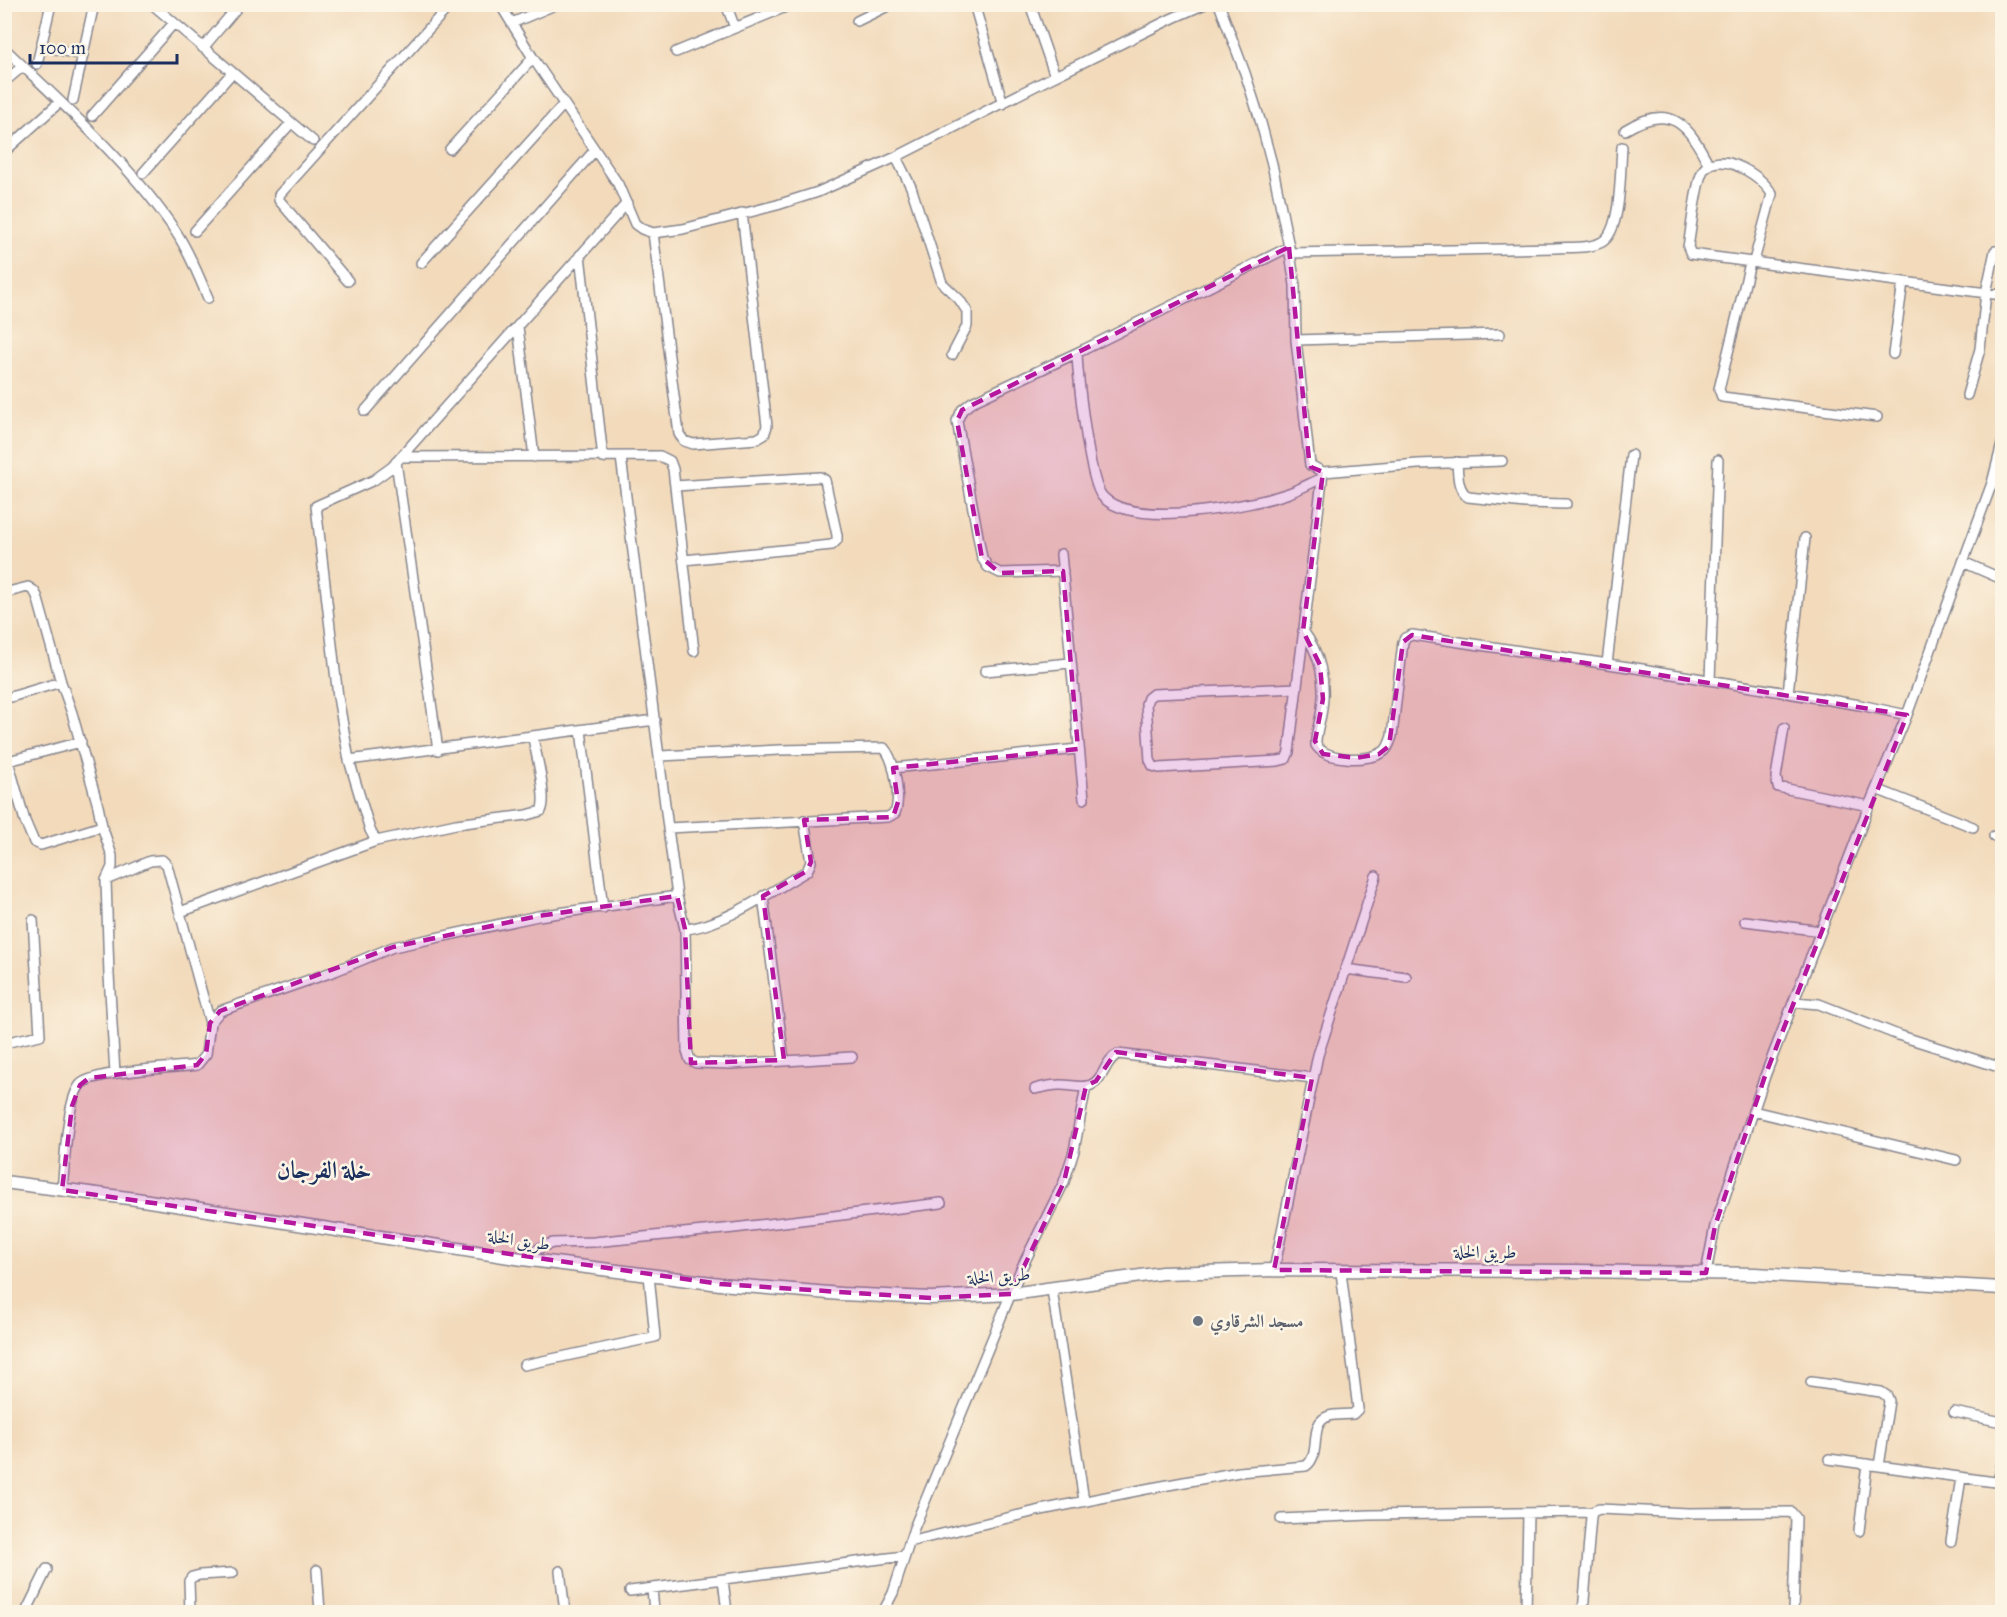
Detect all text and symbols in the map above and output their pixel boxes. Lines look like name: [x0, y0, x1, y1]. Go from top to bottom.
scale bar: [30, 27, 177, 65]
text: 100 m: [39, 37, 86, 59]
district label: خلة الفرجان: [277, 1155, 371, 1185]
street label: طريق الخلة: [485, 1225, 552, 1256]
street label: طريق الخلة: [1453, 1241, 1516, 1264]
street label: طريق الخلة: [966, 1263, 1031, 1290]
place label: مسجد الشرقاوي: [1210, 1310, 1303, 1336]
marker: مسجد الشرقاوي: [1191, 1314, 1205, 1328]

